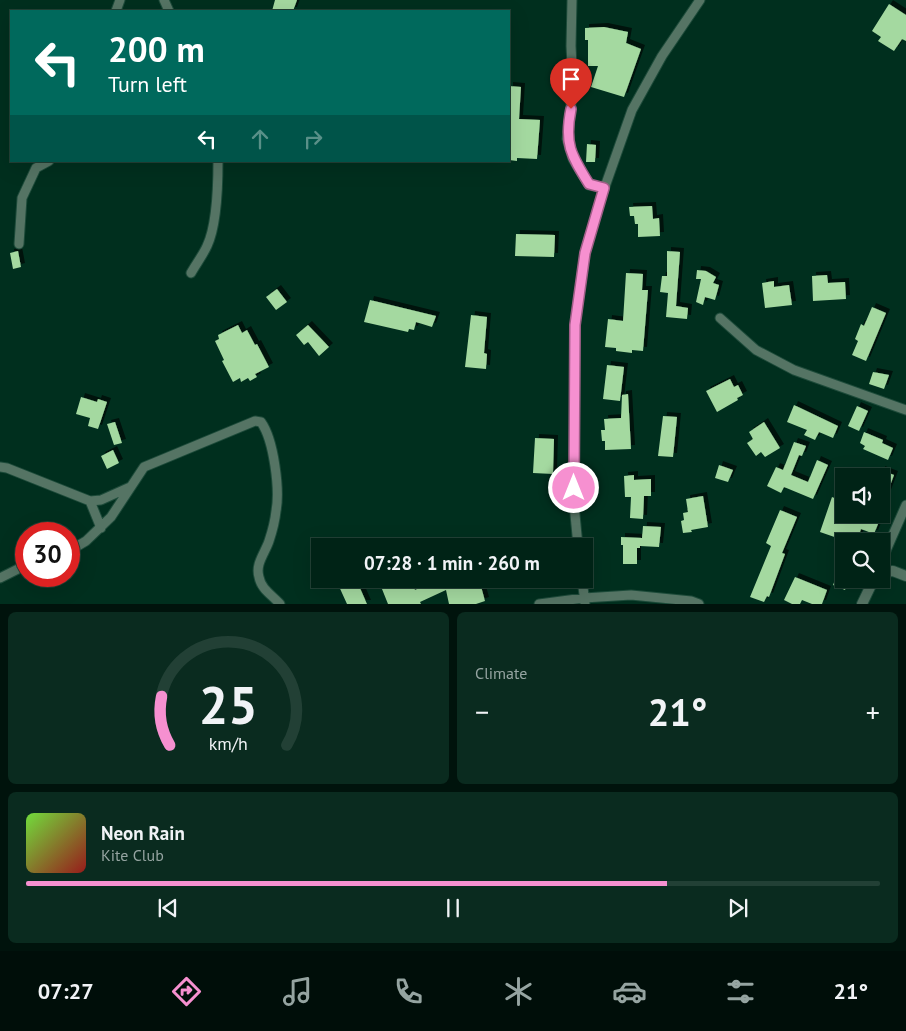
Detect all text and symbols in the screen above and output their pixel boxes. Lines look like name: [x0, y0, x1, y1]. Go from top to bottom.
text: 200 m: [108, 26, 205, 72]
icon: left: [25, 30, 90, 95]
pin: [550, 58, 592, 109]
icon: arrive: [557, 65, 585, 93]
text: Turn left: [108, 70, 187, 98]
icon: left: [193, 125, 221, 153]
icon: ahead: [246, 125, 274, 153]
icon: right: [299, 125, 327, 153]
position arrow: [547, 461, 599, 513]
map controls: [835, 468, 890, 588]
button: sound: [835, 468, 890, 523]
speed limit sign: 30: [15, 522, 80, 587]
button: search: [835, 533, 890, 588]
text: 07:28 · 1 min · 260 m: [364, 551, 540, 575]
text: Climate: [475, 663, 527, 683]
text: 25: [199, 671, 258, 738]
text: 21°: [648, 687, 707, 736]
text: −: [475, 693, 489, 730]
text: +: [866, 693, 880, 730]
text: km/h: [209, 732, 248, 755]
text: Neon Rain: [101, 821, 185, 845]
text: Kite Club: [101, 845, 164, 865]
icon: previous: [154, 894, 182, 922]
icon: pause: [439, 894, 467, 922]
icon: next: [724, 894, 752, 922]
icon: directions: [169, 974, 204, 1009]
icon: music: [280, 974, 315, 1009]
icon: phone: [391, 974, 426, 1009]
icon: climate: [501, 974, 536, 1009]
icon: car: [612, 974, 647, 1009]
icon: filters: [723, 974, 758, 1009]
text: 07:27: [38, 977, 94, 1005]
text: 21°: [833, 977, 868, 1005]

